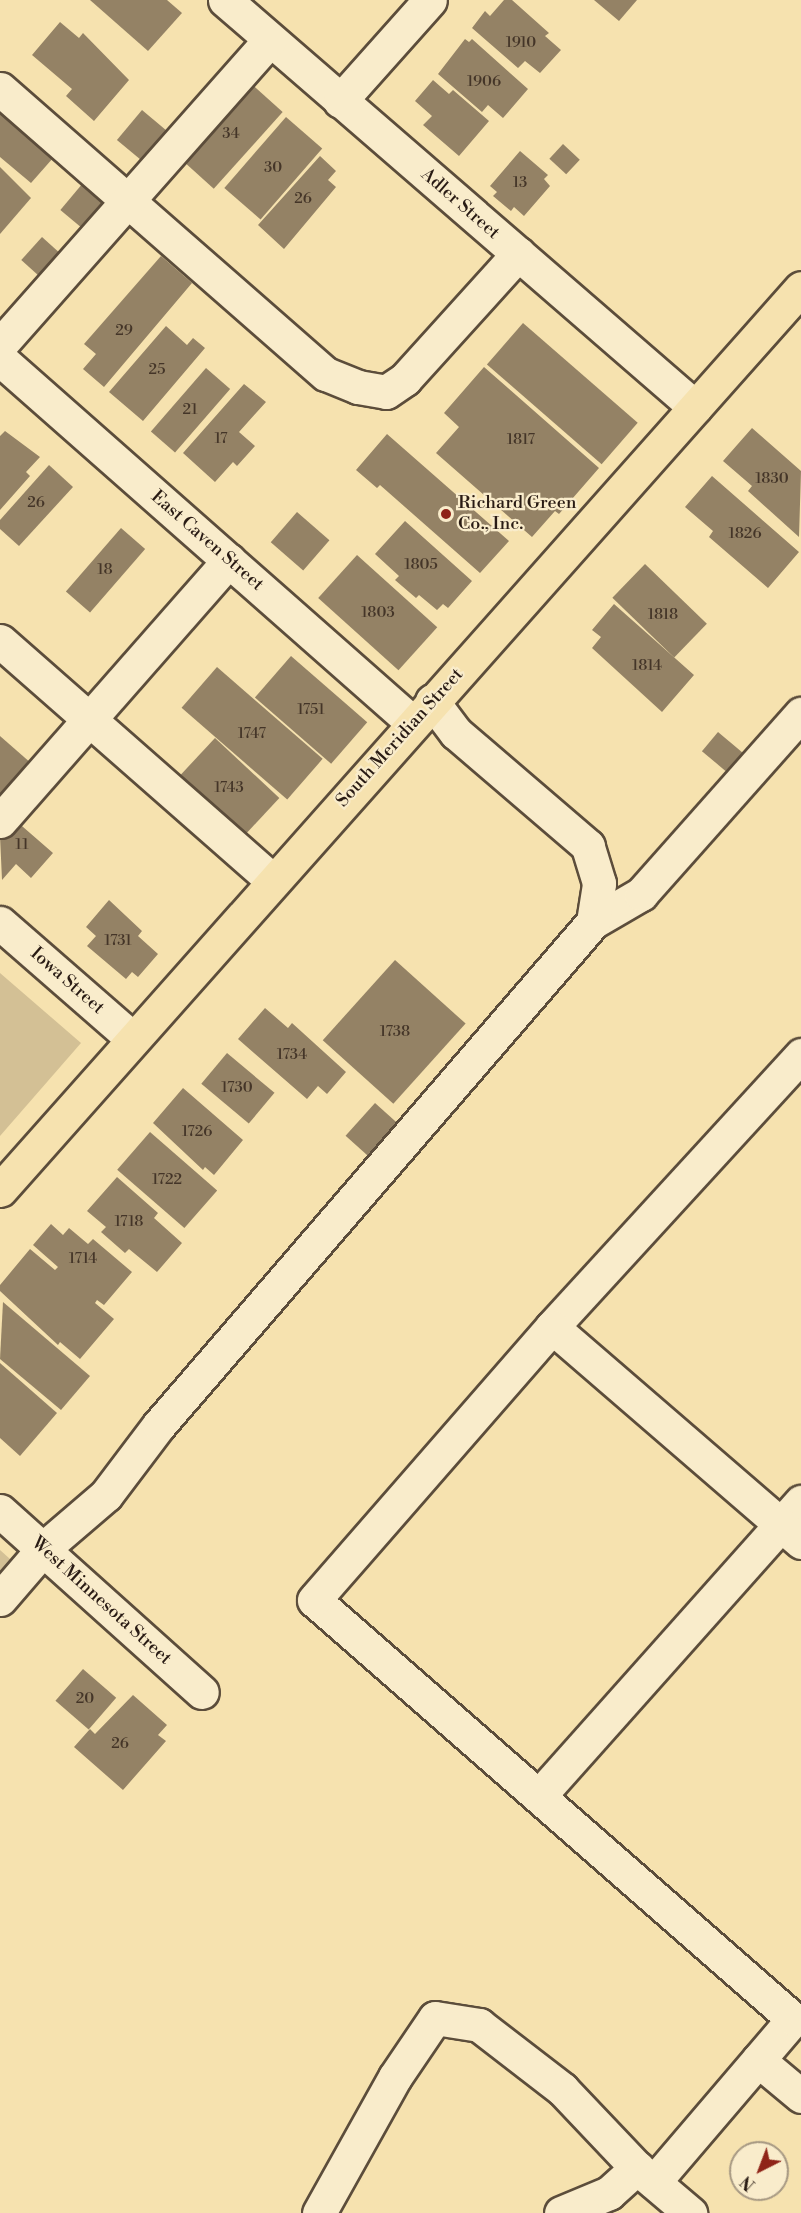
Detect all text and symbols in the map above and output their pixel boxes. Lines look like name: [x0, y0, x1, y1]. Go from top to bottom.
house number: 1910: [506, 34, 536, 52]
house number: 1906: [467, 73, 501, 91]
house number: 34: [222, 125, 240, 143]
house number: 30: [264, 159, 282, 177]
street label: Adler Street: [416, 164, 504, 244]
house number: 13: [513, 174, 527, 192]
house number: 26: [294, 190, 312, 208]
house number: 29: [115, 322, 133, 340]
house number: 25: [149, 361, 165, 379]
house number: 21: [182, 401, 198, 419]
house number: 17: [214, 430, 228, 448]
house number: 1817: [507, 431, 535, 449]
house number: 1830: [755, 470, 789, 488]
street label: East Caven Street: [146, 486, 268, 596]
place label: Richard Green Co., Inc.: [458, 493, 577, 536]
house number: 26: [27, 494, 45, 512]
marker: Richard Green Co., Inc.: [439, 507, 453, 521]
house number: 1826: [729, 525, 761, 543]
house number: 1805: [404, 556, 438, 574]
house number: 18: [97, 561, 113, 579]
house number: 1803: [361, 604, 395, 622]
house number: 1818: [648, 606, 678, 624]
house number: 1814: [632, 657, 662, 675]
street label: South Meridian Street: [332, 664, 468, 812]
house number: 1751: [297, 701, 325, 719]
house number: 1747: [238, 725, 266, 743]
house number: 1743: [214, 779, 244, 797]
house number: 11: [15, 836, 29, 854]
house number: 1731: [104, 932, 132, 950]
street label: Iowa Street: [26, 943, 108, 1019]
house number: 1738: [380, 1023, 410, 1041]
house number: 1734: [277, 1046, 307, 1064]
house number: 1730: [221, 1079, 253, 1097]
house number: 1726: [182, 1123, 212, 1141]
house number: 1722: [152, 1171, 182, 1189]
house number: 1718: [114, 1213, 144, 1231]
house number: 1714: [69, 1250, 97, 1268]
street label: West Minnesota Street: [27, 1532, 175, 1670]
house number: 20: [76, 1690, 94, 1708]
house number: 26: [111, 1735, 129, 1753]
north arrow: [729, 2141, 789, 2201]
text: N: [737, 2171, 760, 2195]

